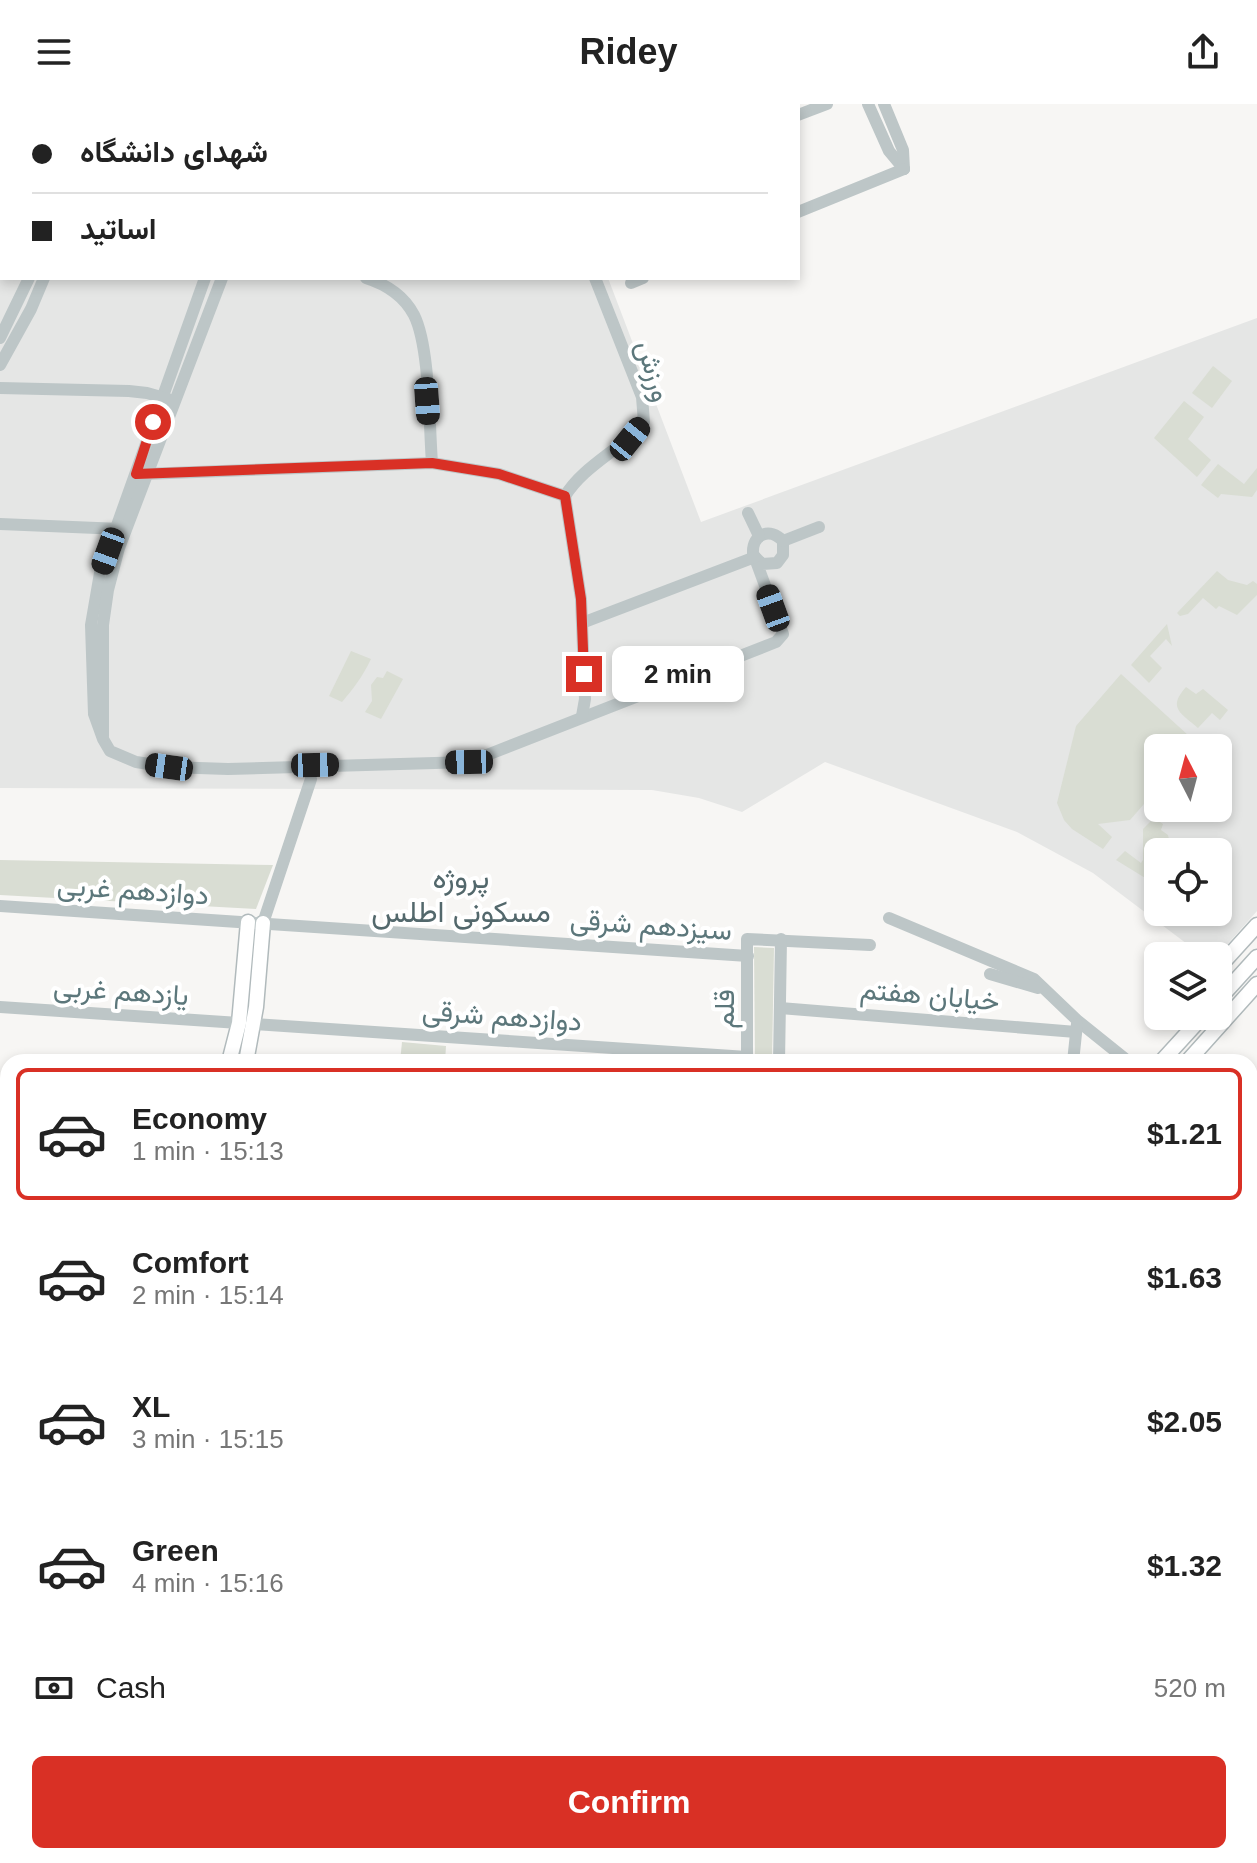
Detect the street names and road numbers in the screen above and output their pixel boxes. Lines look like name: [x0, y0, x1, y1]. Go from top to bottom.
street label: ورزش: [629, 337, 677, 406]
street label: دوازدهم غربی: [56, 869, 210, 914]
street label: سیزدهم شرقی: [569, 904, 733, 949]
street label: یازدهم غربی: [52, 971, 190, 1014]
street label: خیابان هفتم: [859, 973, 1001, 1020]
street label: قلم: [709, 989, 743, 1029]
street label: دوازدهم شرقی: [421, 995, 583, 1040]

